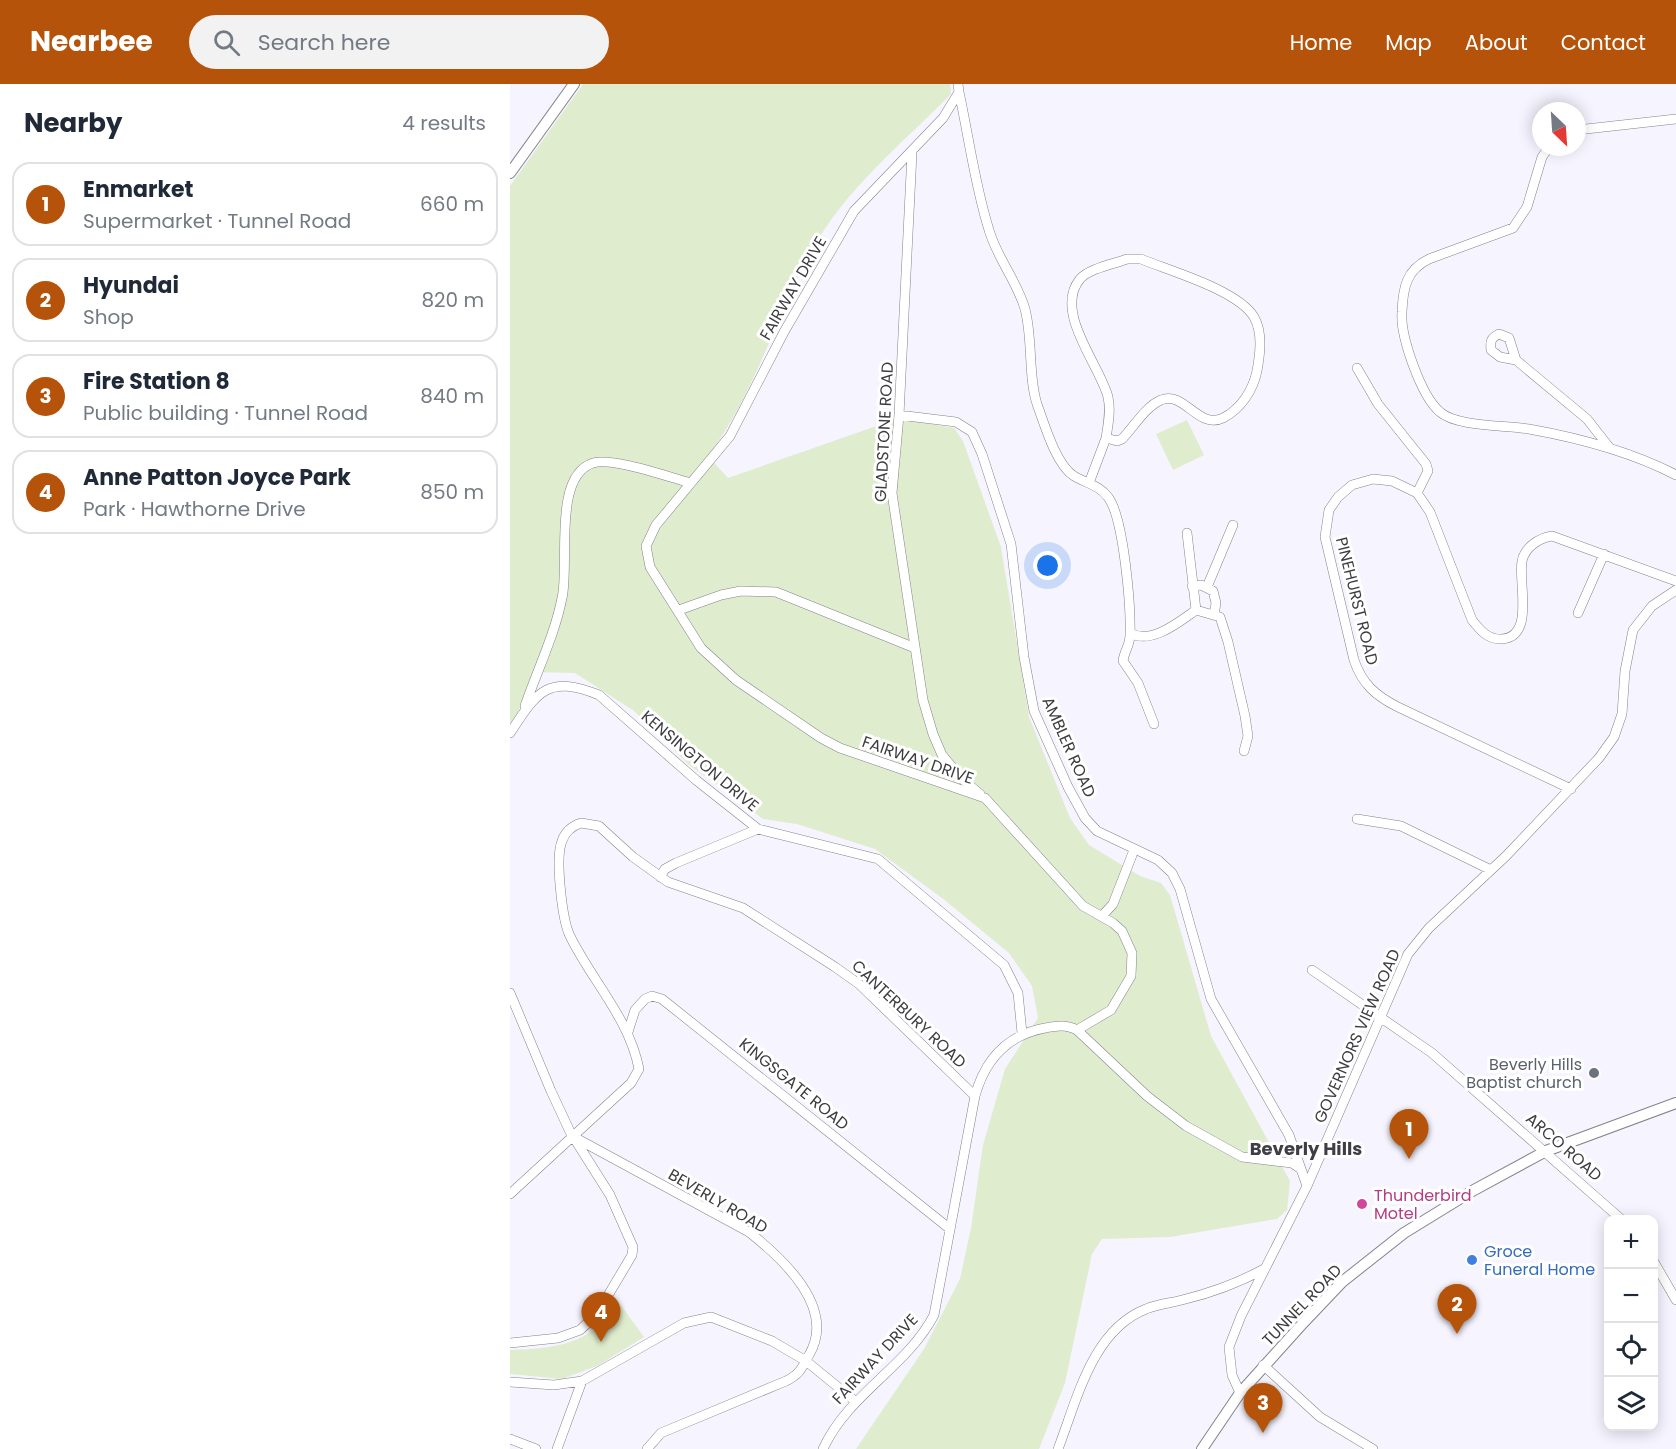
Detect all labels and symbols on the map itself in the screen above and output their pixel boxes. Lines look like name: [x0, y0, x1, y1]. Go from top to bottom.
north arrow: [1532, 102, 1586, 156]
street label: FAIRWAY DRIVE: [754, 232, 832, 344]
street label: GLADSTONE ROAD: [869, 361, 899, 503]
street label: PINEHURST ROAD: [1330, 535, 1384, 667]
your location: [1033, 551, 1062, 580]
street label: AMBLER ROAD: [1037, 693, 1101, 801]
street label: KENSINGTON DRIVE: [636, 705, 764, 817]
street label: FAIRWAY DRIVE: [859, 730, 977, 790]
street label: GOVERNORS VIEW ROAD: [1308, 945, 1406, 1127]
street label: CANTERBURY ROAD: [847, 955, 971, 1073]
street label: KINGSGATE ROAD: [734, 1032, 854, 1136]
place label: Beverly Hills Baptist church: [1466, 1053, 1582, 1094]
marker: Beverly Hills Baptist church: [1587, 1066, 1601, 1080]
street label: ARCO ROAD: [1521, 1107, 1607, 1187]
pin: 1: [1390, 1110, 1428, 1159]
district label: Beverly Hills: [1250, 1136, 1362, 1161]
street label: BEVERLY ROAD: [664, 1163, 772, 1239]
place label: Thunderbird Motel: [1374, 1184, 1472, 1225]
marker: Thunderbird Motel: [1355, 1197, 1369, 1211]
place label: Groce Funeral Home: [1484, 1240, 1595, 1281]
marker: Groce Funeral Home: [1465, 1253, 1479, 1267]
street label: TUNNEL ROAD: [1257, 1259, 1347, 1351]
pin: 2: [1438, 1284, 1476, 1334]
pin: 4: [582, 1292, 620, 1342]
street label: FAIRWAY DRIVE: [827, 1309, 923, 1409]
pin: 3: [1244, 1384, 1282, 1433]

